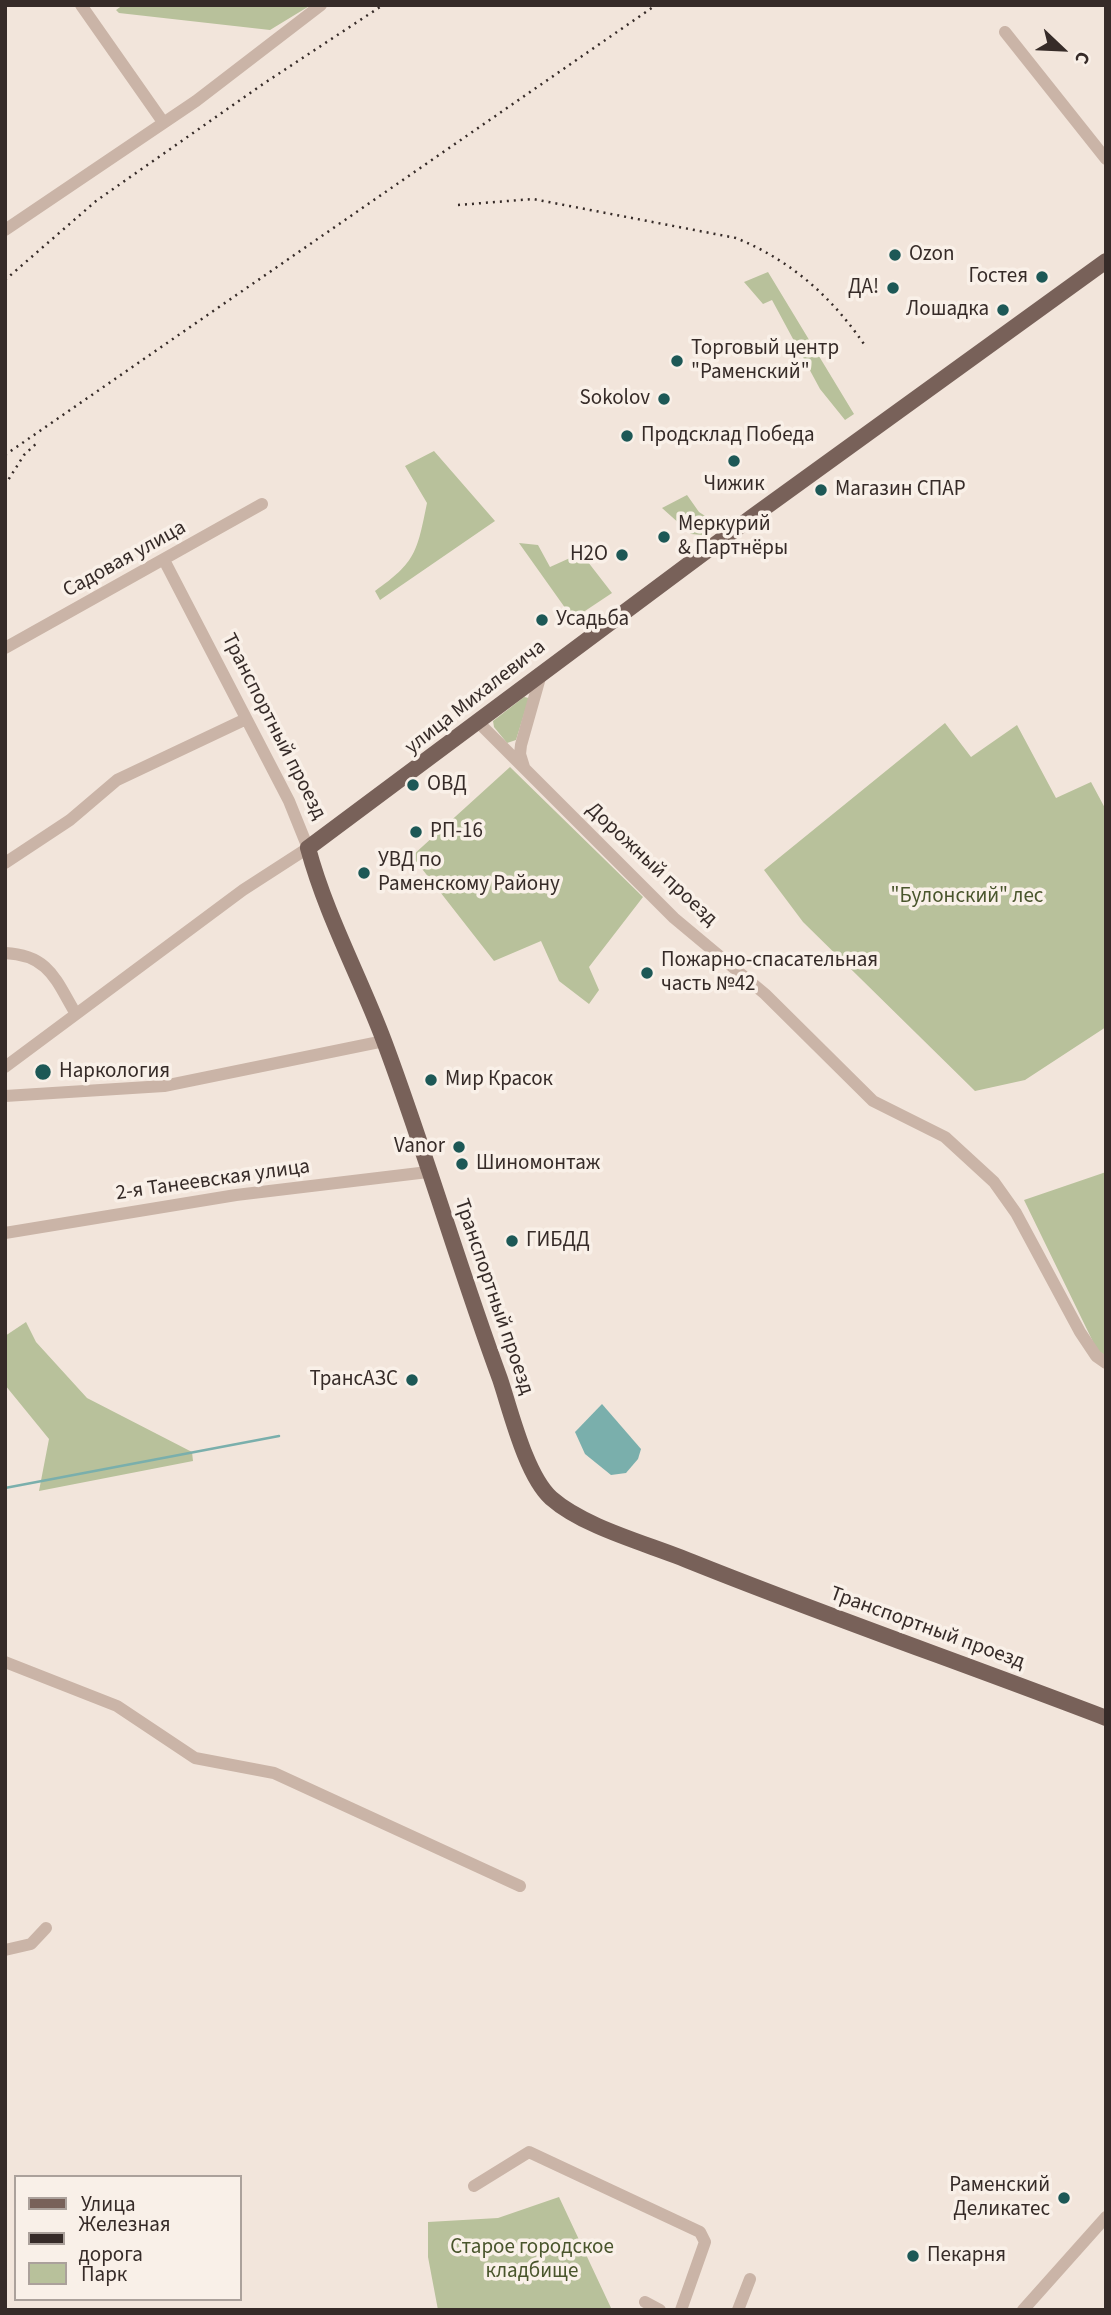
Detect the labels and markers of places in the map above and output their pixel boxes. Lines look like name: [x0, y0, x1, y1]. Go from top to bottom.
place label: Ozon: [909, 242, 954, 268]
marker: Ozon: [887, 247, 903, 263]
place label: Гостея: [968, 264, 1028, 290]
marker: Гостея: [1034, 269, 1050, 285]
place label: ДА!: [848, 275, 879, 301]
marker: ДА!: [885, 280, 901, 296]
place label: Лошадка: [906, 297, 989, 323]
marker: Лошадка: [995, 302, 1011, 318]
place label: Торговый центр "Раменский": [691, 336, 839, 386]
marker: Торговый центр "Раменский": [669, 353, 685, 369]
place label: Sokolov: [580, 386, 650, 412]
marker: Sokolov: [656, 391, 672, 407]
place label: Продсклад Победа: [641, 423, 814, 449]
marker: Продсклад Победа: [619, 428, 635, 444]
marker: Чижик: [726, 453, 742, 469]
place label: Чижик: [703, 472, 765, 498]
place label: Магазин СПАР: [835, 477, 966, 503]
marker: Магазин СПАР: [813, 482, 829, 498]
place label: Меркурий & Партнёры: [678, 512, 788, 562]
marker: Меркурий & Партнёры: [656, 529, 672, 545]
place label: H2O: [570, 542, 608, 568]
marker: H2O: [614, 547, 630, 563]
place label: Усадьба: [556, 607, 629, 633]
marker: Усадьба: [534, 612, 550, 628]
place label: ОВД: [427, 772, 467, 798]
marker: ОВД: [405, 777, 421, 793]
place label: РП-16: [430, 819, 483, 845]
marker: РП-16: [408, 824, 424, 840]
place label: УВД по Раменскому Району: [378, 848, 560, 898]
marker: УВД по Раменскому Району: [356, 865, 372, 881]
place label: Пожарно-спасательная часть №42: [661, 948, 878, 998]
marker: Пожарно-спасательная часть №42: [639, 965, 655, 981]
place label: Наркология: [59, 1059, 170, 1085]
marker: Наркология: [33, 1062, 53, 1082]
place label: Мир Красок: [445, 1067, 553, 1093]
marker: Мир Красок: [423, 1072, 439, 1088]
place label: Vanor: [394, 1134, 445, 1160]
marker: Vanor: [451, 1139, 467, 1155]
place label: Шиномонтаж: [476, 1151, 600, 1177]
marker: Шиномонтаж: [454, 1156, 470, 1172]
place label: ГИБДД: [526, 1228, 590, 1254]
marker: ГИБДД: [504, 1233, 520, 1249]
place label: ТрансАЗС: [309, 1367, 398, 1393]
marker: ТрансАЗС: [404, 1372, 420, 1388]
place label: Раменский Деликатес: [949, 2173, 1050, 2223]
marker: Раменский Деликатес: [1056, 2190, 1072, 2206]
place label: Пекарня: [927, 2243, 1006, 2269]
marker: Пекарня: [905, 2248, 921, 2264]

